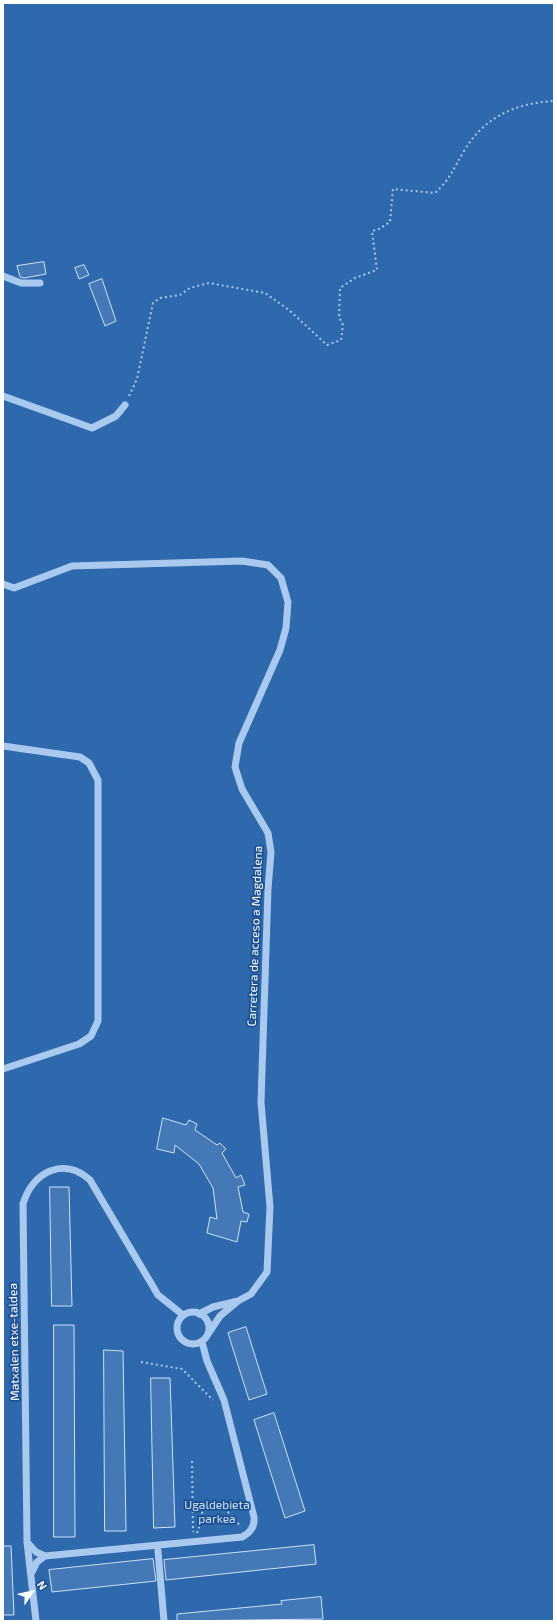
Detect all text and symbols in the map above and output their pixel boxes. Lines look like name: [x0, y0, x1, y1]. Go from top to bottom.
street label: Carretera de acceso a Magdalena: [245, 845, 265, 1027]
street label: Matxalen etxe-taldea: [6, 1283, 22, 1401]
park label: Ugaldebieta parkea: [184, 1498, 250, 1526]
north arrow: [12, 1572, 52, 1612]
text: N: [35, 1578, 50, 1592]

